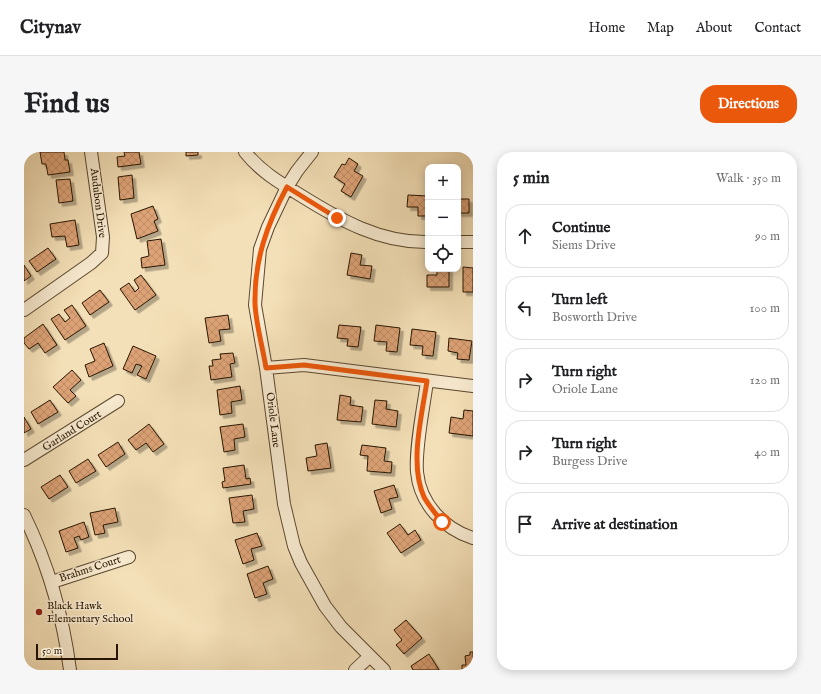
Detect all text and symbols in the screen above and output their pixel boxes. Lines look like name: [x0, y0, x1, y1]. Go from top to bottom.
text: Citynav: [20, 16, 81, 40]
text: Home: [589, 19, 625, 37]
text: Map: [647, 19, 674, 37]
text: About: [696, 19, 732, 37]
text: Contact: [754, 19, 801, 37]
button: Directions: [700, 85, 797, 123]
text: Find us: [24, 87, 110, 122]
map controls: [425, 164, 461, 272]
button: +: [425, 164, 461, 200]
street label: Audubon Drive: [87, 166, 109, 239]
text: 5 min: [513, 168, 550, 189]
text: Walk · 350 m: [716, 170, 781, 187]
button: −: [425, 200, 461, 236]
route end: [328, 209, 346, 227]
text: Continue: [552, 218, 610, 237]
icon: ahead: [514, 225, 536, 247]
text: 90 m: [755, 228, 780, 245]
button: locate: [425, 236, 461, 272]
text: Siems Drive: [552, 237, 616, 254]
text: Turn left: [552, 290, 608, 309]
icon: left: [514, 297, 536, 319]
text: 100 m: [750, 300, 780, 317]
text: Bosworth Drive: [552, 309, 637, 326]
text: Turn right: [552, 362, 617, 381]
icon: right: [514, 369, 536, 391]
text: 120 m: [750, 372, 780, 389]
text: Oriole Lane: [552, 381, 618, 398]
street label: Oriole Lane: [263, 391, 283, 449]
street label: Garland Court: [40, 407, 104, 455]
text: Turn right: [552, 434, 617, 453]
icon: right: [514, 441, 536, 463]
text: 40 m: [754, 444, 780, 461]
text: Burgess Drive: [552, 453, 627, 470]
route start: [433, 513, 451, 531]
icon: arrive: [514, 513, 536, 535]
text: Arrive at destination: [552, 515, 678, 534]
street label: Brahms Court: [57, 552, 123, 586]
place label: Black Hawk Elementary School: [47, 599, 133, 626]
marker: Black Hawk Elementary School: [34, 607, 44, 617]
scale bar: [36, 642, 118, 661]
text: 50 m: [42, 644, 62, 658]

